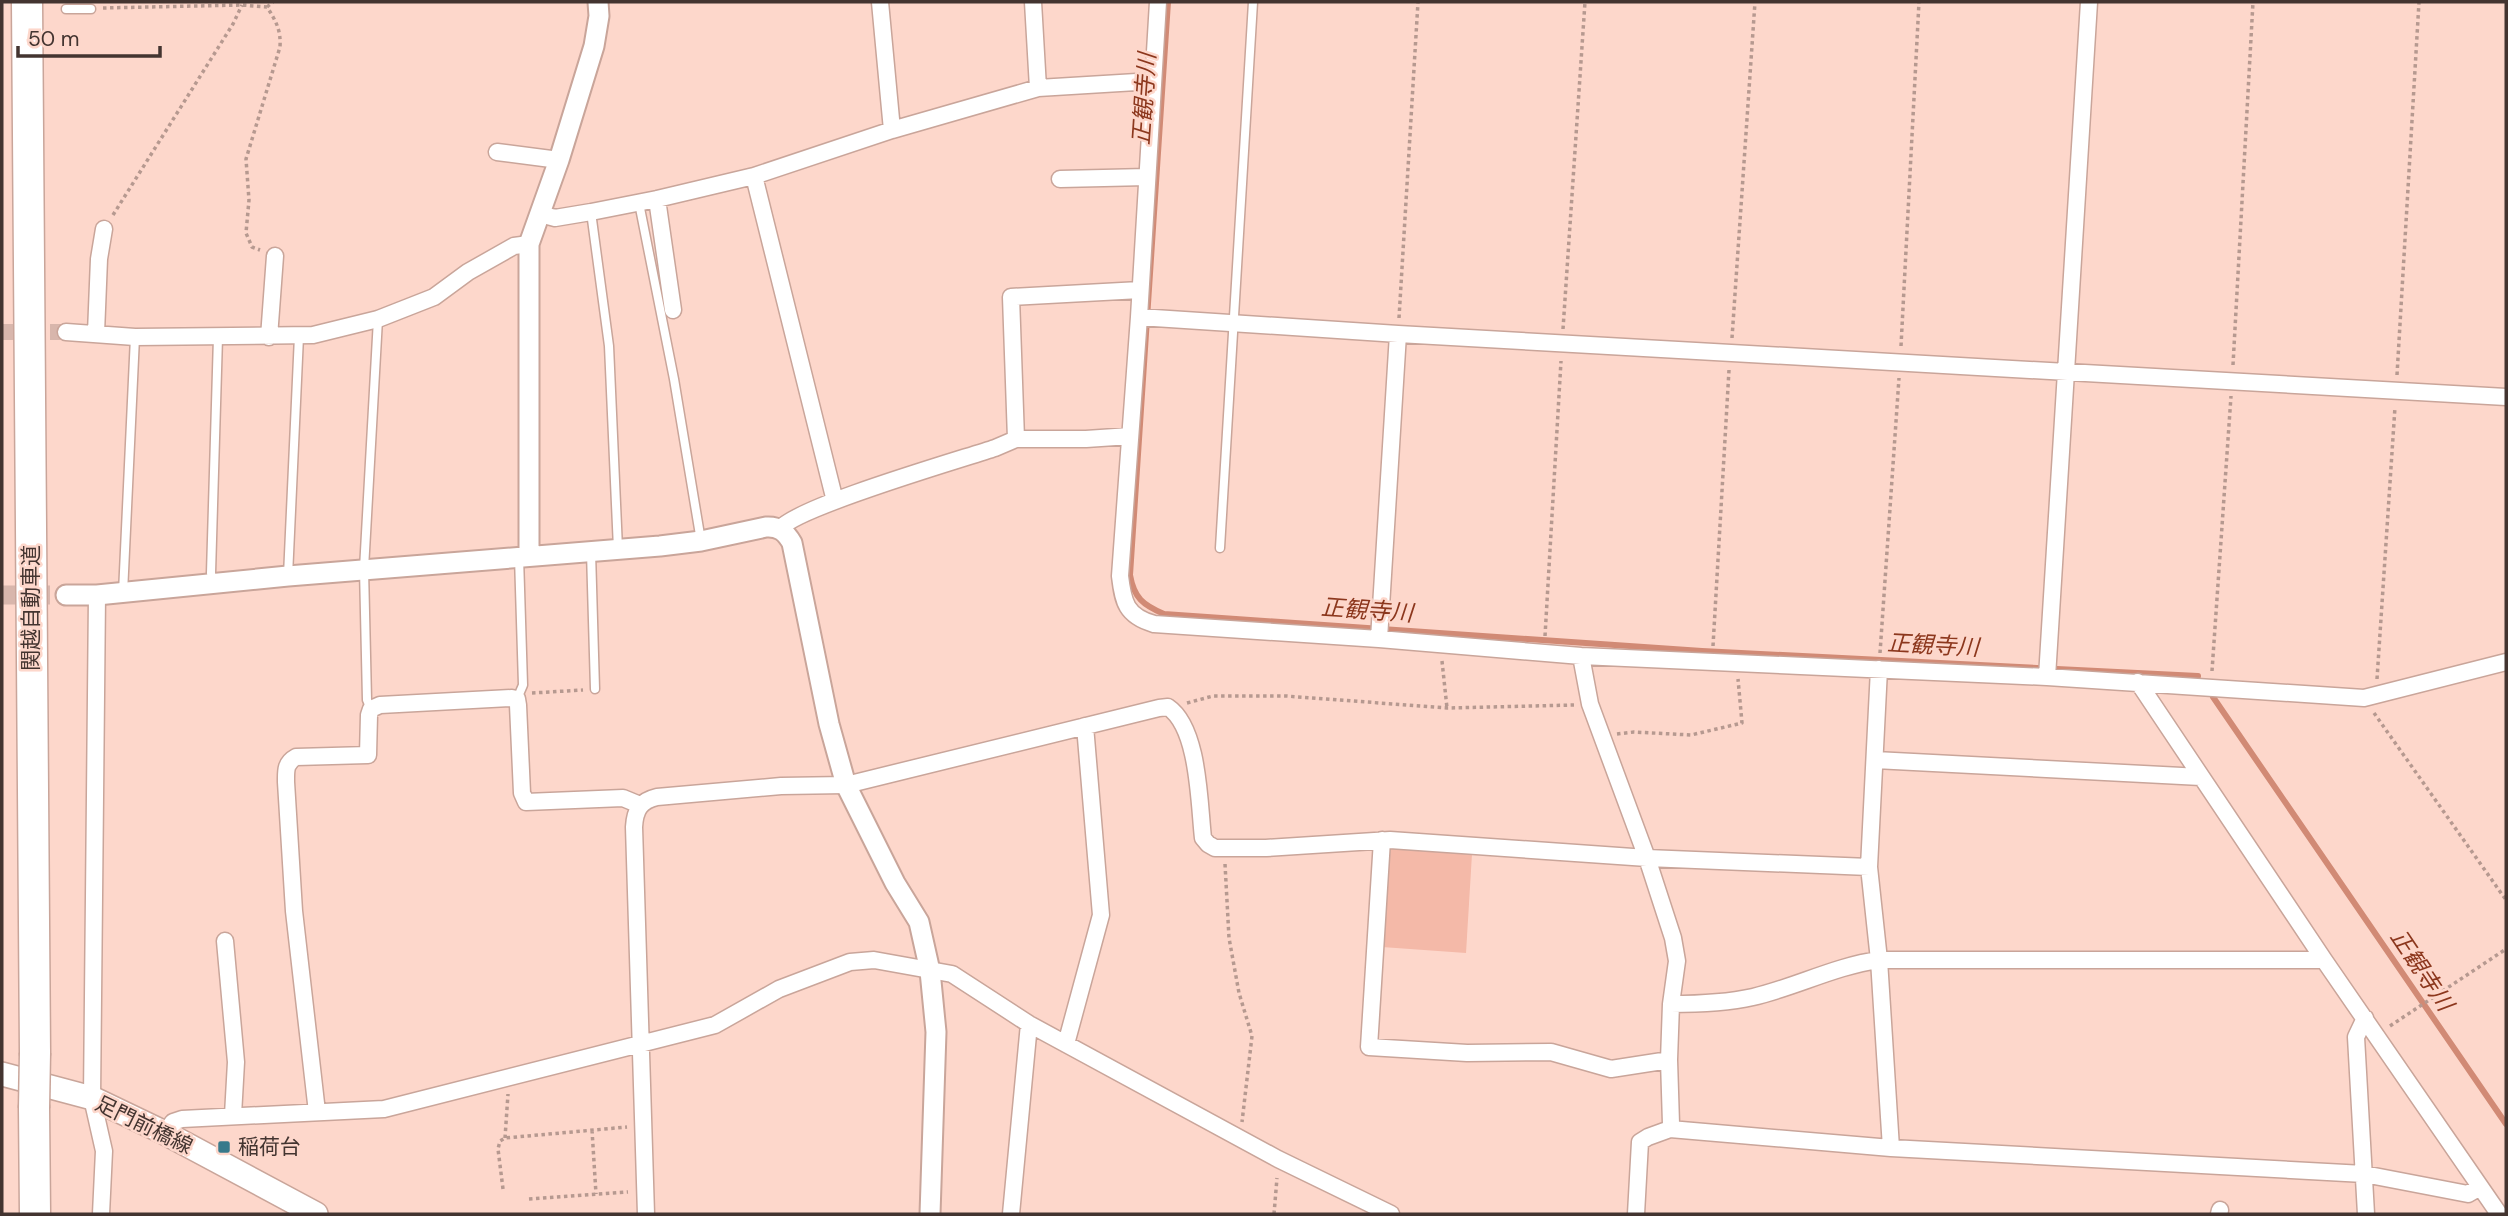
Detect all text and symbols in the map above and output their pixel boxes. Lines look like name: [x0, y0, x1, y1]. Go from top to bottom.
scale bar: [18, 14, 159, 58]
text: 50 m: [28, 25, 79, 53]
water label: 正観寺川: [1126, 49, 1162, 146]
street label: 関越自動車道: [17, 545, 45, 671]
water label: 正観寺川: [1320, 592, 1417, 628]
water label: 正観寺川: [1886, 628, 1983, 663]
water label: 正観寺川: [2384, 923, 2462, 1019]
street label: 足門前橋線: [91, 1089, 197, 1161]
place label: 稲荷台: [238, 1133, 301, 1161]
marker: 稲荷台: [216, 1139, 232, 1155]

